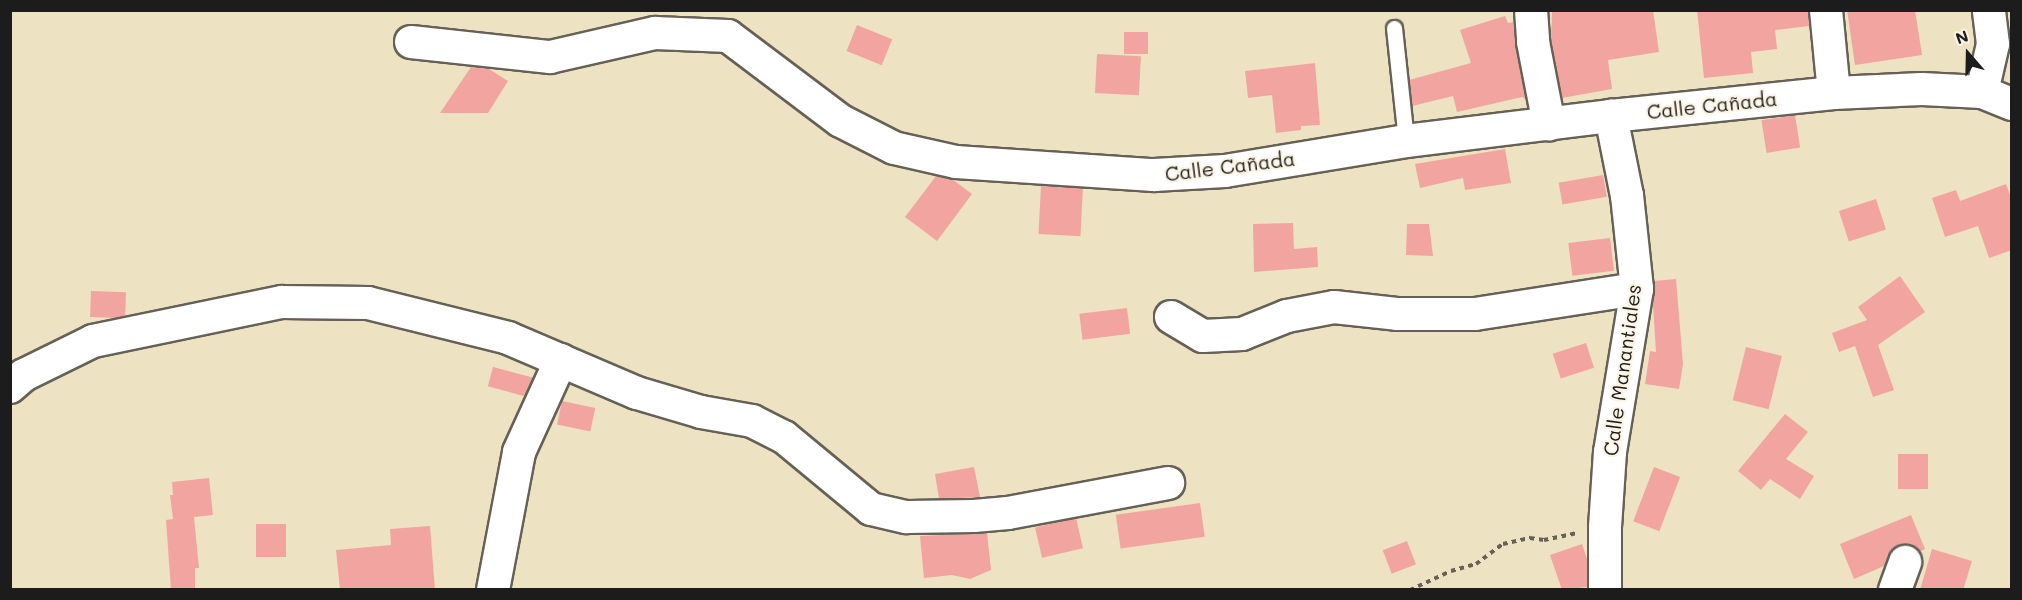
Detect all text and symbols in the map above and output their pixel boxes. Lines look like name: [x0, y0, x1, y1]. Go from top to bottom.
north arrow: [1938, 24, 1998, 84]
text: N: [1952, 25, 1971, 49]
street label: Calle Cañada: [1646, 86, 1778, 124]
street label: Calle Cañada: [1164, 146, 1296, 186]
street label: Calle Manantiales: [1598, 283, 1646, 457]

